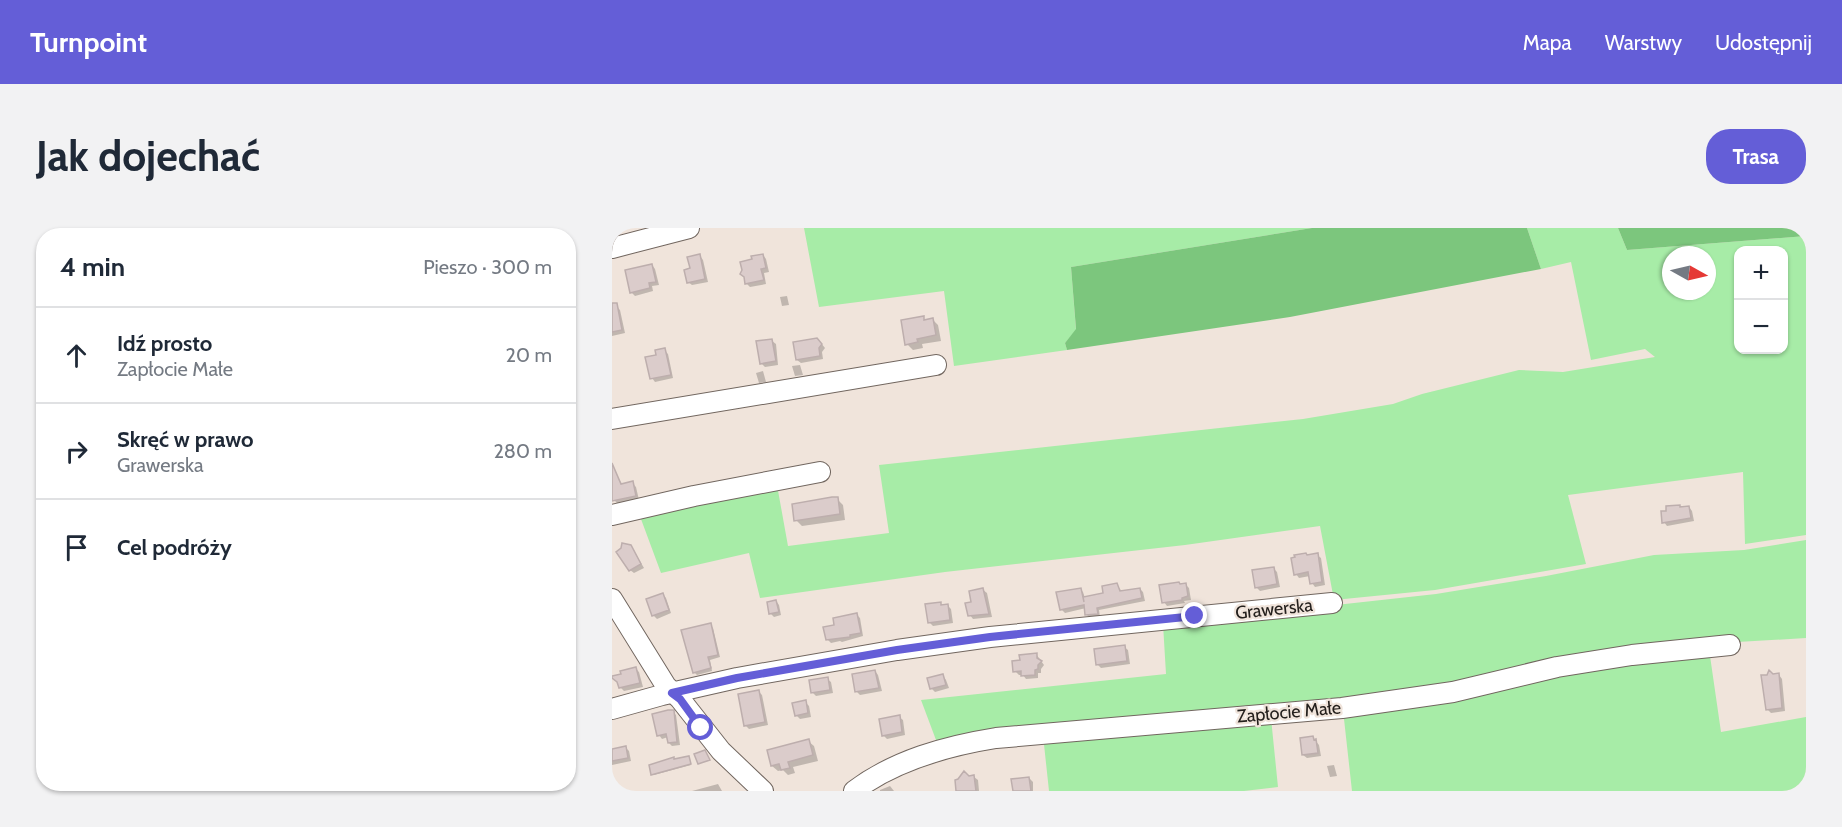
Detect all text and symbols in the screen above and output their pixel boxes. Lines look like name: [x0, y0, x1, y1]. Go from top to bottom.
text: Turnpoint: [30, 25, 147, 59]
text: Mapa: [1523, 30, 1572, 55]
text: Warstwy: [1605, 30, 1682, 55]
text: Udostępnij: [1715, 30, 1812, 55]
button: Trasa: [1706, 129, 1806, 184]
text: Jak dojechać: [36, 130, 260, 182]
north arrow: [1662, 246, 1716, 300]
map controls: [1734, 246, 1788, 354]
button: +: [1734, 246, 1788, 300]
text: 4 min: [60, 251, 125, 283]
text: Pieszo · 300 m: [423, 255, 552, 279]
button: −: [1734, 300, 1788, 354]
text: Idź prosto: [117, 330, 212, 357]
icon: ahead: [60, 339, 93, 372]
text: 20 m: [506, 343, 552, 367]
text: Zapłocie Małe: [117, 357, 233, 381]
text: Skręć w prawo: [117, 426, 254, 453]
icon: right: [60, 435, 93, 468]
text: 280 m: [493, 439, 552, 463]
text: Grawerska: [117, 453, 204, 477]
icon: arrive: [60, 531, 93, 564]
text: Cel podróży: [117, 534, 232, 561]
street label: Grawerska: [1234, 594, 1314, 624]
route end: [1181, 602, 1207, 628]
street label: Zapłocie Małe: [1236, 696, 1342, 728]
route start: [687, 714, 713, 740]

